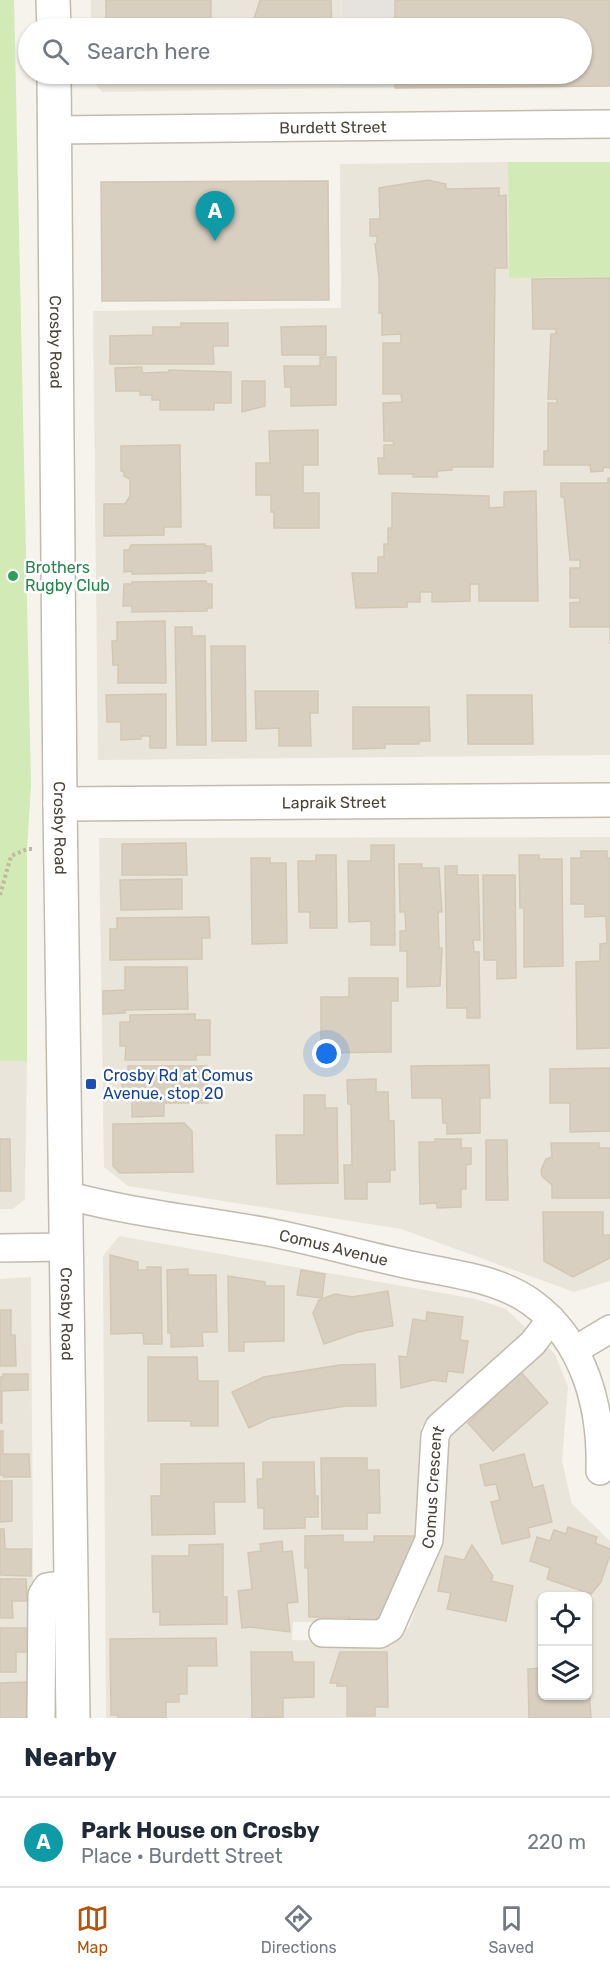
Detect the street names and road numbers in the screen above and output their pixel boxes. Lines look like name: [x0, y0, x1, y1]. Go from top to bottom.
street label: Burdett Street: [279, 117, 387, 137]
street label: Crosby Road: [46, 295, 66, 389]
street label: Crosby Road: [50, 781, 71, 875]
street label: Lapraik Street: [282, 792, 386, 812]
street label: Comus Avenue: [278, 1225, 390, 1269]
street label: Crosby Road: [57, 1267, 77, 1361]
street label: Comus Crescent: [417, 1423, 448, 1552]

